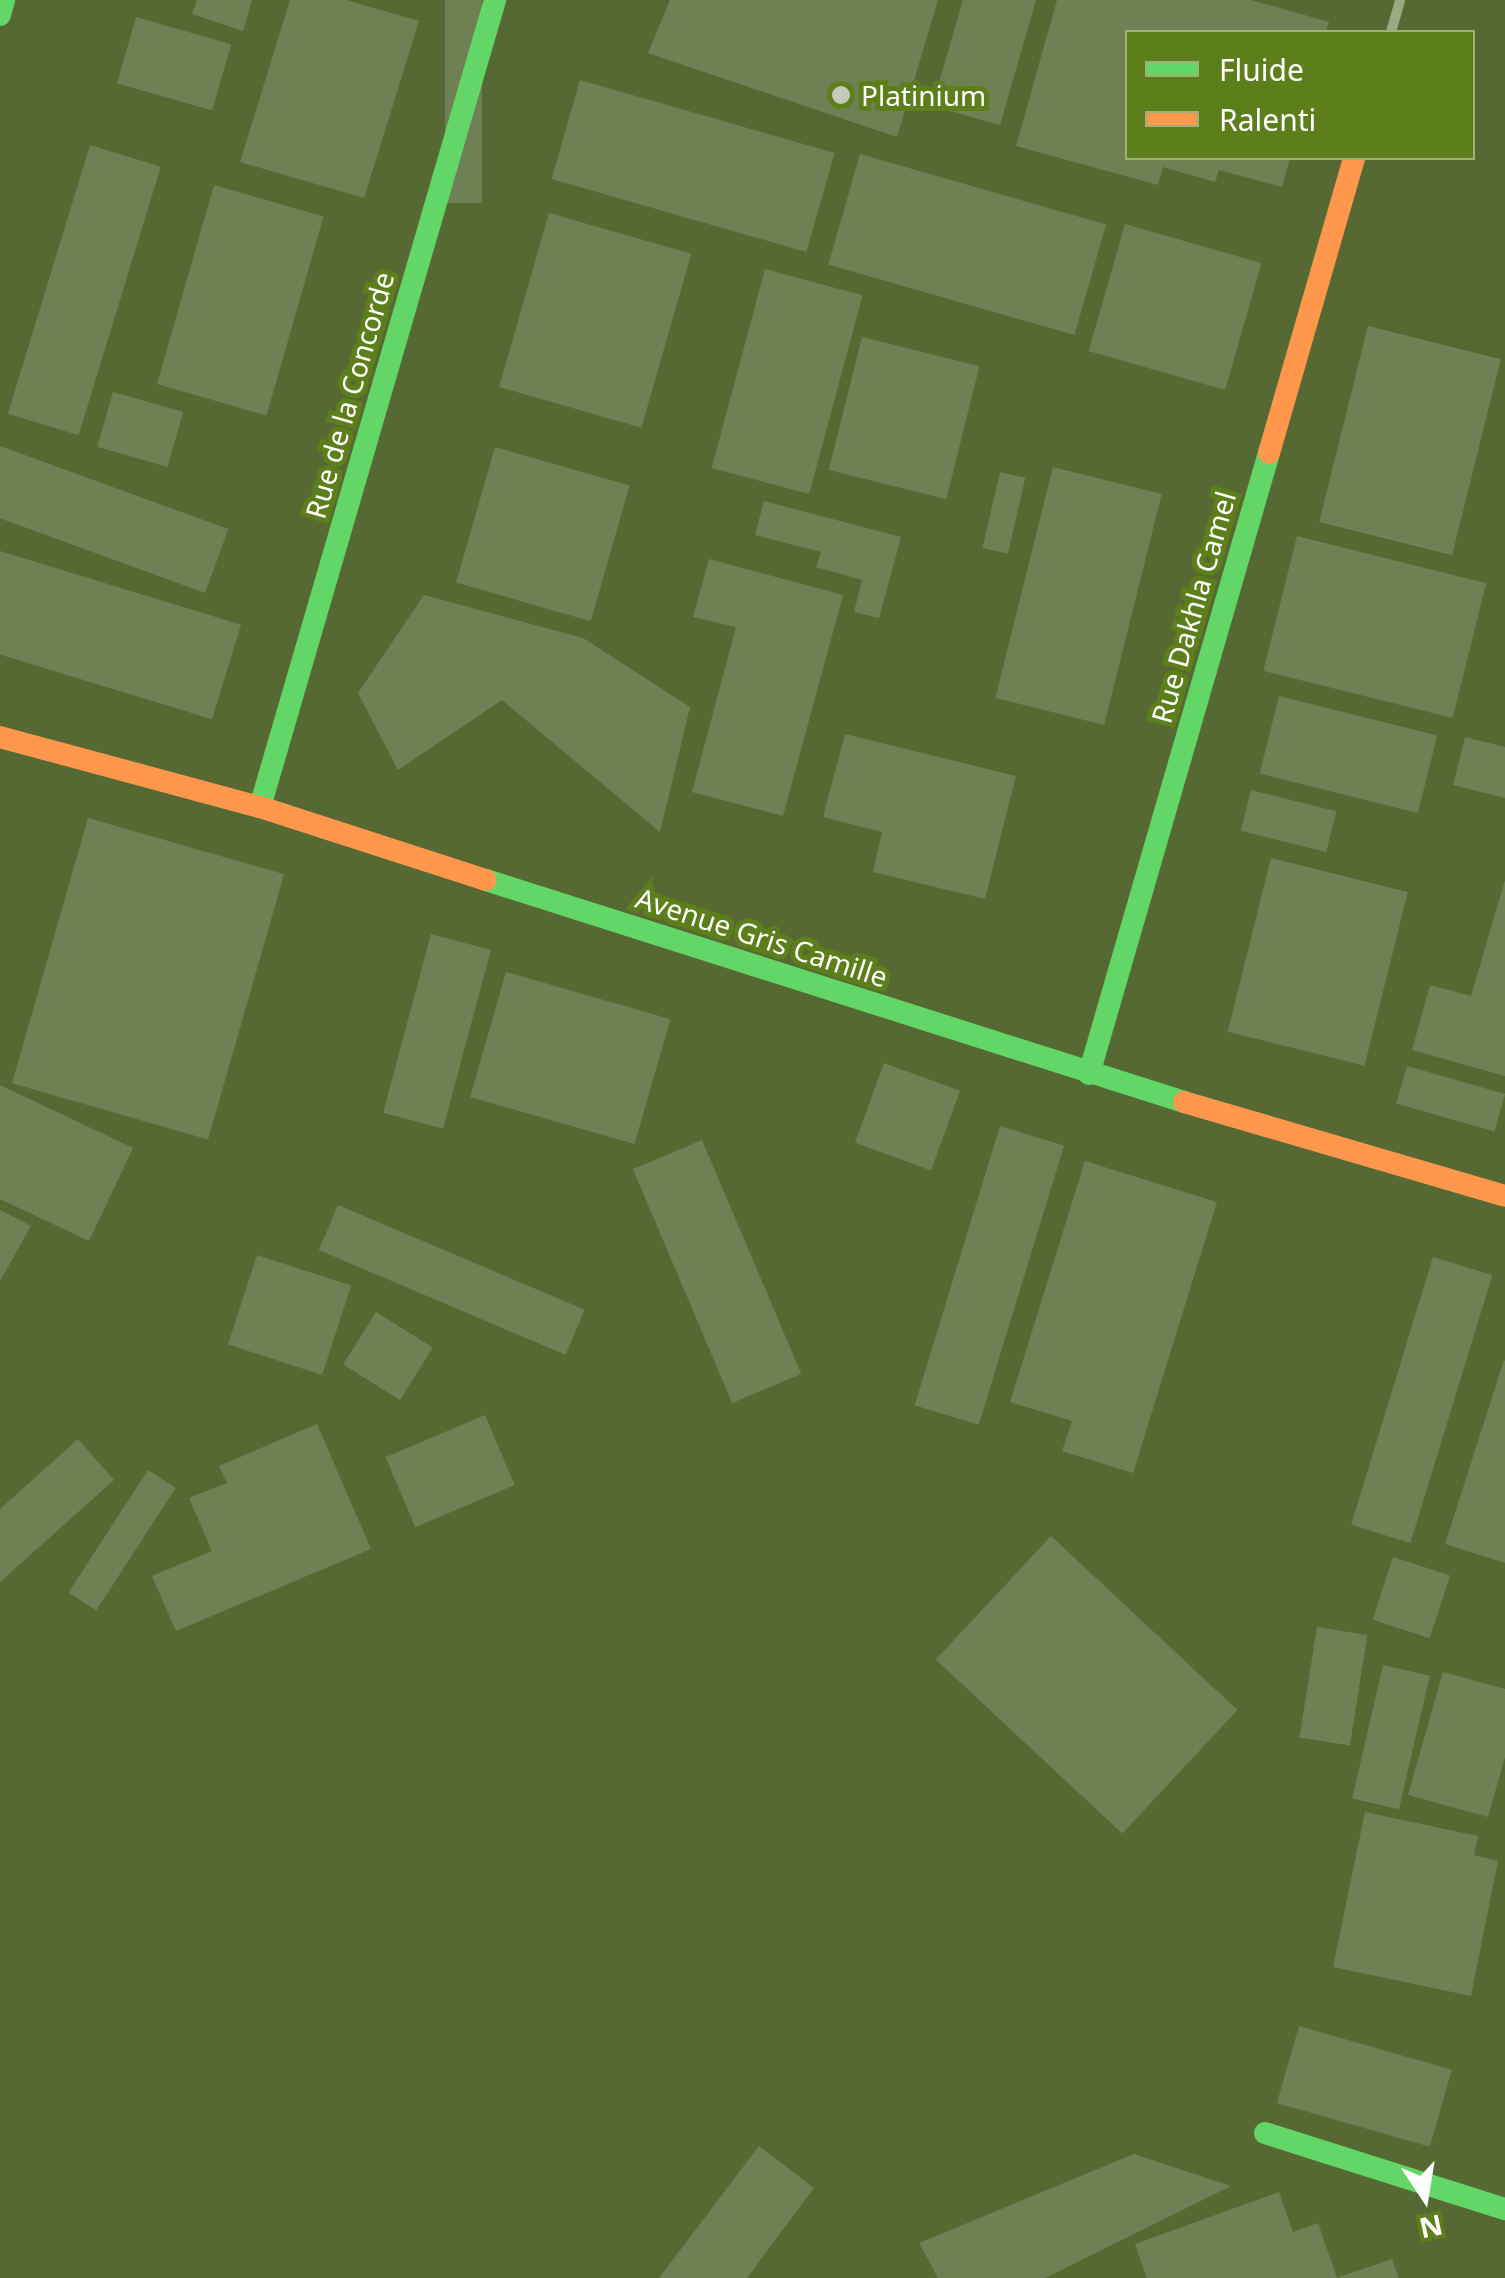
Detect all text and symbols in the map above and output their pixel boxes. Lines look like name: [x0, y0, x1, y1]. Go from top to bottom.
legend: [1125, 30, 1475, 160]
text: Fluide: [1219, 49, 1304, 90]
place label: Platinium: [861, 78, 986, 112]
marker: Platinium: [830, 84, 852, 106]
text: Ralenti: [1219, 99, 1316, 140]
street label: Rue de la Concorde: [298, 268, 400, 522]
street label: Rue Dakhla Camel: [1144, 487, 1242, 727]
street label: Avenue Gris Camille: [632, 880, 892, 994]
north arrow: [1375, 2148, 1475, 2248]
text: N: [1416, 2206, 1446, 2248]

